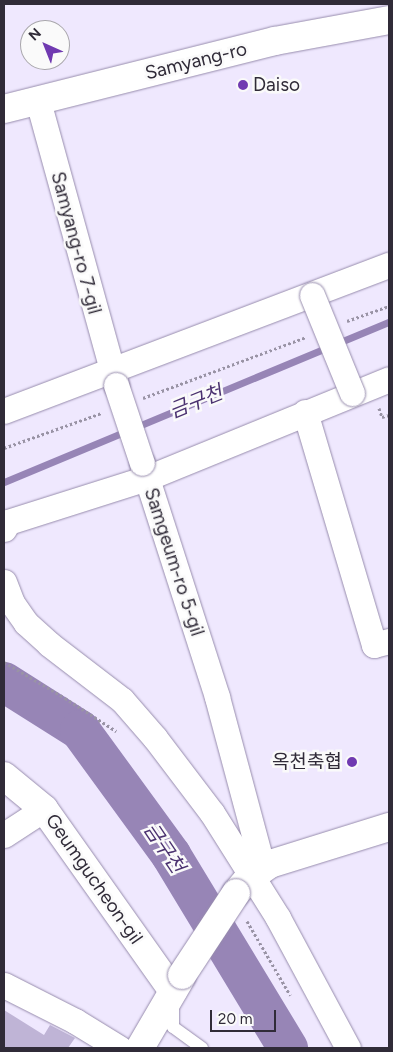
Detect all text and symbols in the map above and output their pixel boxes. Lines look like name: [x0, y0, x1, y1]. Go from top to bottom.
north arrow: [20, 20, 70, 70]
text: N: [25, 25, 45, 44]
street label: Samyang-ro: [143, 37, 249, 85]
place label: Daiso: [253, 74, 300, 96]
marker: Daiso: [237, 79, 249, 91]
street label: Samyang-ro 7-gil: [46, 169, 106, 317]
water label: 금구천: [166, 381, 226, 423]
street label: Samgeum-ro 5-gil: [139, 485, 209, 639]
place label: 옥천축협: [272, 751, 342, 773]
marker: 옥천축협: [346, 756, 358, 768]
street label: Geumgucheon-gil: [41, 809, 147, 949]
water label: 금구천: [139, 818, 189, 878]
scale bar: [213, 1000, 279, 1032]
text: 20 m: [218, 1010, 252, 1028]

